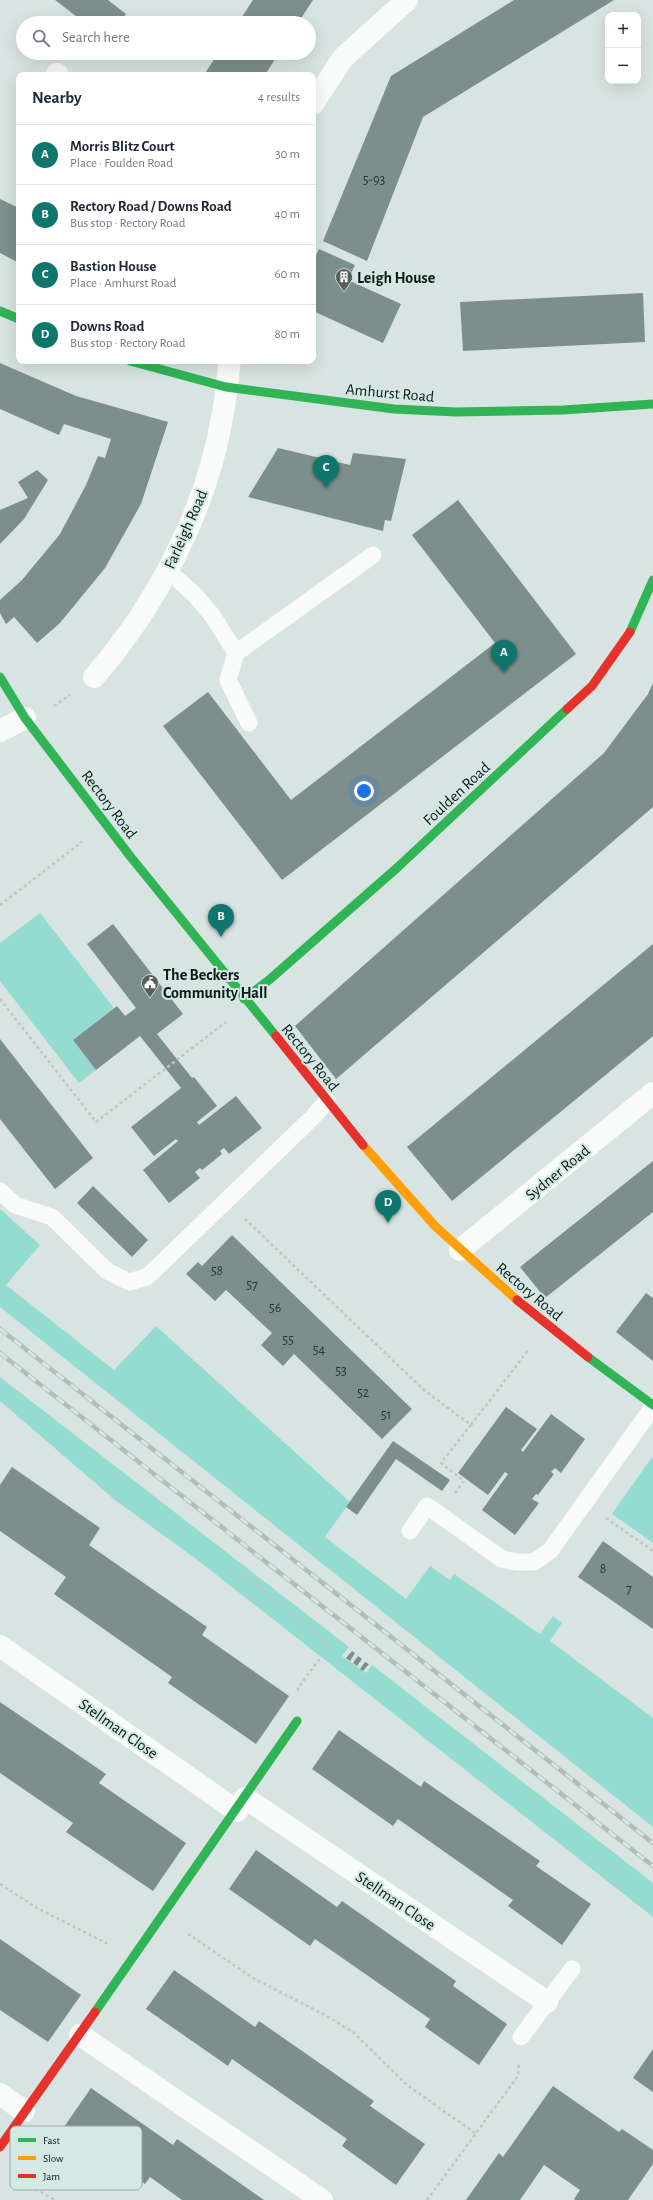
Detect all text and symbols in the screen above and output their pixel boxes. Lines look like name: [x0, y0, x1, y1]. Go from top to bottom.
map controls: [605, 12, 641, 84]
button: +: [605, 12, 641, 48]
search box: [16, 16, 316, 60]
icon: search: [30, 27, 52, 49]
text: Search here: [62, 30, 130, 45]
button: −: [605, 48, 641, 84]
text: Nearby: [32, 89, 82, 106]
text: 4 results: [258, 91, 300, 104]
text: Morris Blitz Court: [70, 139, 175, 154]
text: A: [41, 148, 49, 161]
text: 30 m: [275, 148, 300, 161]
text: Place · Foulden Road: [70, 157, 173, 170]
house number: 5-93: [363, 173, 385, 187]
text: Rectory Road / Downs Road: [70, 199, 232, 214]
text: B: [41, 208, 49, 221]
text: 40 m: [274, 208, 300, 221]
text: Bus stop · Rectory Road: [70, 217, 185, 230]
text: Bastion House: [70, 259, 156, 274]
building icon: Leigh House: [334, 267, 354, 292]
text: C: [42, 268, 48, 281]
text: 60 m: [274, 268, 300, 281]
place label: Leigh House: [357, 270, 436, 286]
text: Place · Amhurst Road: [70, 277, 176, 290]
text: Downs Road: [70, 319, 144, 334]
text: D: [41, 328, 49, 341]
text: 80 m: [274, 328, 300, 341]
text: Bus stop · Rectory Road: [70, 337, 185, 350]
street label: Amhurst Road: [345, 381, 435, 405]
pin: C: [313, 455, 339, 488]
street label: Farleigh Road: [161, 487, 210, 571]
pin: A: [491, 640, 517, 673]
street label: Foulden Road: [420, 759, 493, 828]
street label: Rectory Road: [78, 767, 140, 842]
your location: [354, 781, 374, 801]
pin: B: [208, 904, 234, 937]
place label: The Beckers Community Hall: [163, 967, 267, 1002]
public building icon: The Beckers Community Hall: [140, 973, 160, 998]
street label: Rectory Road: [278, 1021, 342, 1095]
street label: Sydner Road: [523, 1142, 593, 1204]
pin: D: [375, 1190, 401, 1223]
street label: Rectory Road: [493, 1260, 566, 1325]
house number: 58: [211, 1264, 223, 1278]
house number: 57: [246, 1278, 258, 1292]
house number: 56: [269, 1301, 281, 1315]
house number: 55: [282, 1333, 294, 1347]
house number: 54: [313, 1343, 326, 1357]
house number: 53: [335, 1364, 347, 1378]
house number: 52: [357, 1386, 369, 1400]
house number: 51: [381, 1408, 391, 1422]
house number: 8: [600, 1562, 606, 1576]
house number: 7: [626, 1582, 632, 1596]
street label: Stellman Close: [76, 1696, 161, 1762]
street label: Stellman Close: [353, 1868, 438, 1933]
legend: [10, 2126, 142, 2190]
text: Fast: [43, 2135, 61, 2146]
text: Slow: [43, 2153, 64, 2164]
text: Jam: [43, 2171, 60, 2182]

